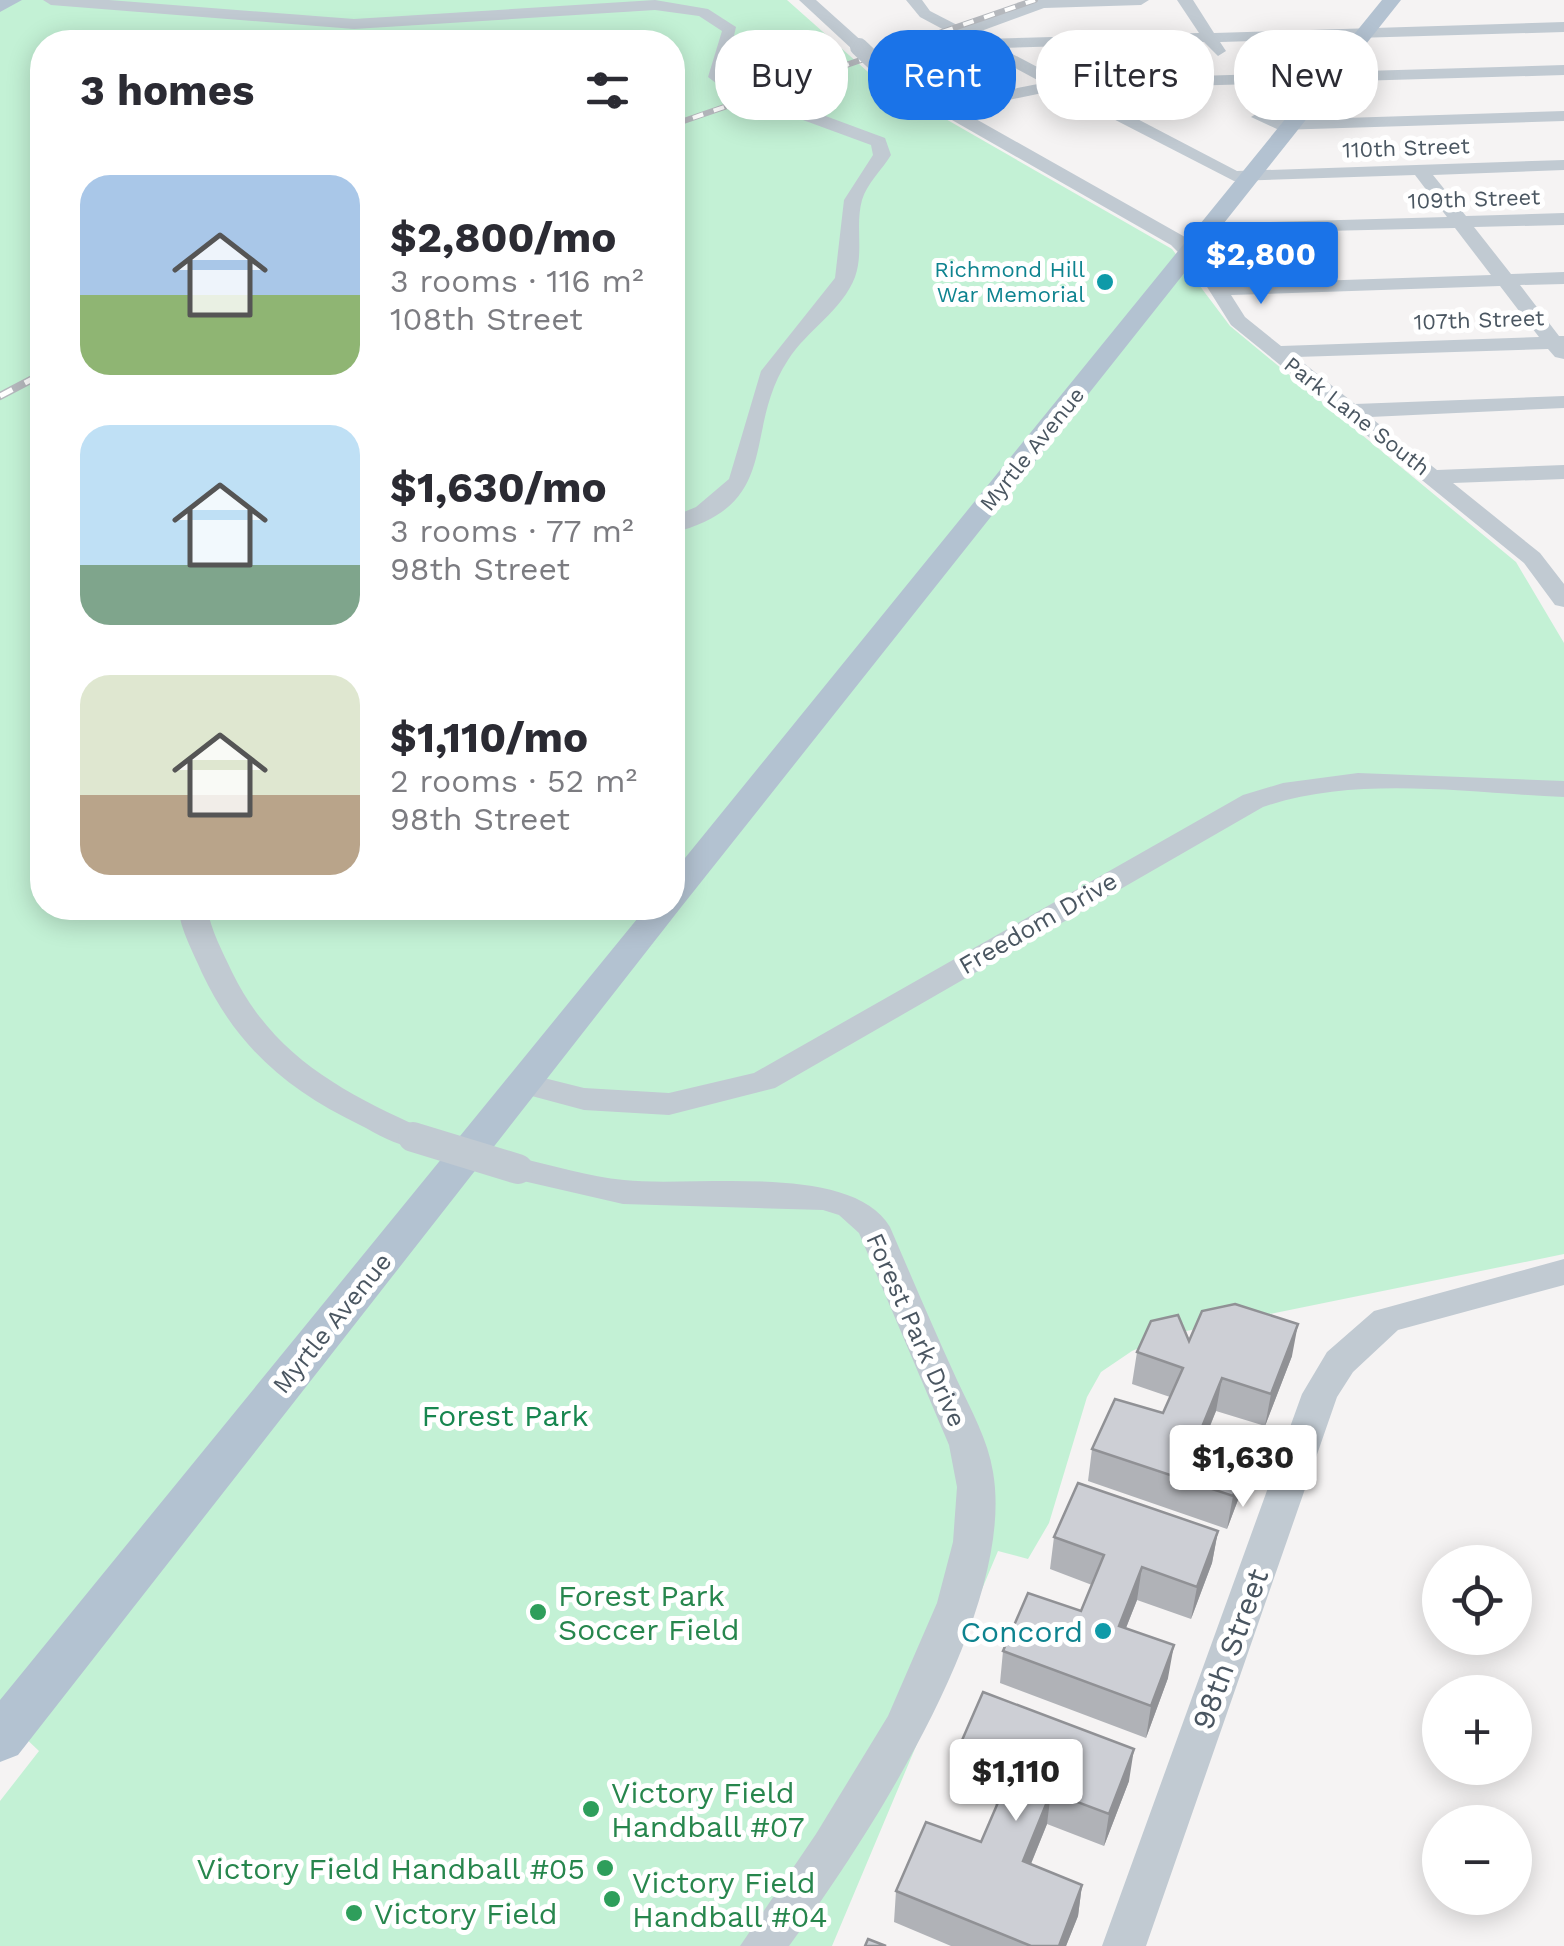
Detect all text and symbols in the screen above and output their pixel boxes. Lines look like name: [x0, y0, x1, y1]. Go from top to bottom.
chip: Buy: [715, 30, 848, 120]
chip: Rent: [868, 30, 1016, 120]
chip: Filters: [1036, 30, 1214, 120]
chip: New: [1234, 30, 1378, 120]
icon: filters: [580, 63, 635, 118]
text: 3 homes: [80, 66, 254, 115]
street label: 110th Street: [1342, 133, 1470, 163]
street label: 109th Street: [1407, 184, 1541, 214]
text: $2,800/mo: [390, 213, 617, 262]
icon: home: [160, 215, 280, 335]
pin: $2,800: [1180, 222, 1342, 307]
text: $2,800: [1206, 235, 1316, 273]
place label: Richmond Hill War Memorial: [934, 257, 1085, 307]
text: 3 rooms · 116 m²: [390, 262, 644, 300]
marker: Richmond Hill War Memorial: [1094, 271, 1116, 293]
text: 108th Street: [390, 300, 583, 338]
street label: 107th Street: [1413, 305, 1545, 335]
street label: Park Lane South: [1279, 352, 1435, 480]
street label: Myrtle Avenue: [975, 382, 1089, 516]
text: $1,630/mo: [390, 463, 607, 512]
icon: home: [160, 465, 280, 585]
text: 3 rooms · 77 m²: [390, 512, 634, 550]
text: 98th Street: [390, 550, 570, 588]
text: $1,110/mo: [390, 713, 588, 762]
icon: home: [160, 715, 280, 835]
text: 2 rooms · 52 m²: [390, 762, 637, 800]
text: 98th Street: [390, 800, 570, 838]
street label: Freedom Drive: [954, 866, 1122, 980]
street label: Forest Park Drive: [860, 1229, 972, 1431]
street label: Myrtle Avenue: [267, 1247, 397, 1399]
park label: Forest Park: [422, 1398, 588, 1433]
pin: $1,630: [1162, 1425, 1324, 1510]
text: $1,630: [1192, 1438, 1294, 1476]
map controls: [1422, 1545, 1532, 1915]
button: locate: [1422, 1545, 1532, 1655]
street label: 98th Street: [1185, 1563, 1275, 1734]
place label: Forest Park Soccer Field: [558, 1578, 740, 1647]
marker: Forest Park Soccer Field: [527, 1601, 549, 1623]
place label: Concord: [960, 1614, 1083, 1649]
marker: Concord: [1092, 1620, 1114, 1642]
button: +: [1422, 1675, 1532, 1785]
pin: $1,110: [935, 1739, 1097, 1824]
text: $1,110: [972, 1752, 1060, 1790]
place label: Victory Field Handball #07: [611, 1775, 805, 1844]
marker: Victory Field Handball #07: [580, 1798, 602, 1820]
button: −: [1422, 1805, 1532, 1915]
place label: Victory Field Handball #05: [196, 1851, 585, 1886]
marker: Victory Field Handball #05: [594, 1857, 616, 1879]
place label: Victory Field Handball #04: [632, 1865, 828, 1934]
marker: Victory Field Handball #04: [601, 1888, 623, 1910]
place label: Victory Field: [374, 1896, 558, 1931]
marker: Victory Field: [343, 1902, 365, 1924]

